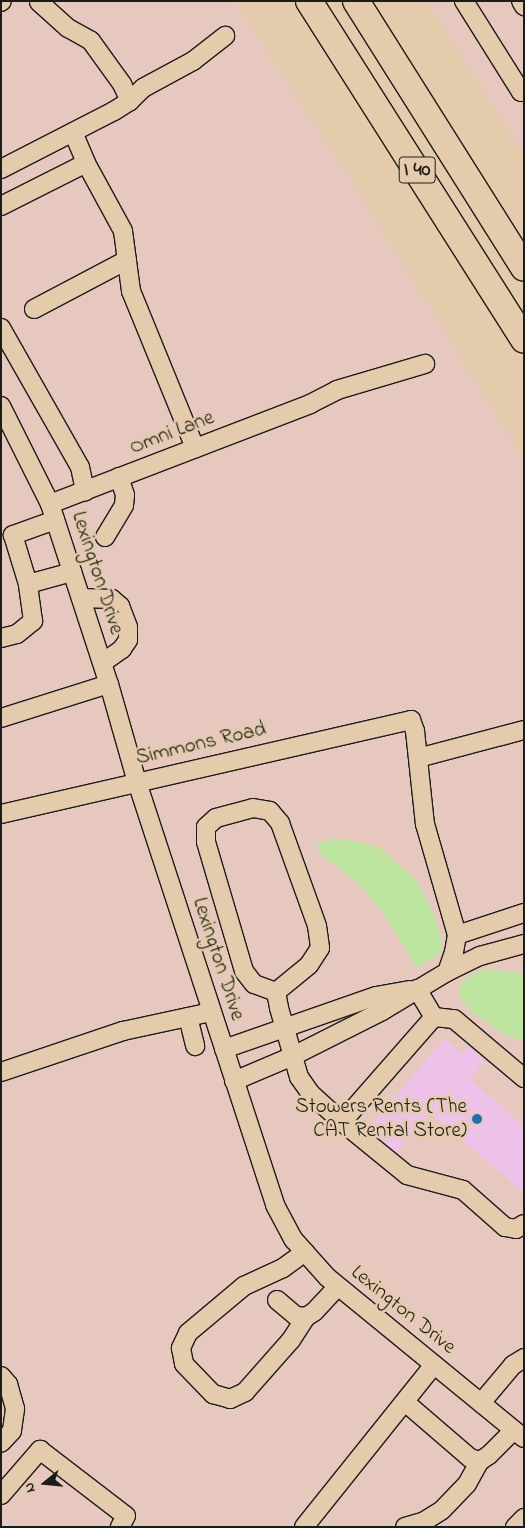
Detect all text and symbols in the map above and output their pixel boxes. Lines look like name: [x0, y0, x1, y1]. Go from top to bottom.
road number: I 40: [398, 152, 436, 188]
street label: Omni Lane: [126, 405, 218, 461]
street label: Lexington Drive: [65, 508, 129, 638]
street label: Simmons Road: [133, 717, 269, 771]
street label: Lexington Drive: [186, 894, 250, 1024]
place label: Stowers Rents (The CAT Rental Store): [295, 1094, 467, 1144]
marker: Stowers Rents (The CAT Rental Store): [471, 1113, 483, 1125]
street label: Lexington Drive: [345, 1260, 461, 1360]
north arrow: [20, 1458, 70, 1508]
text: N: [19, 1480, 42, 1495]

